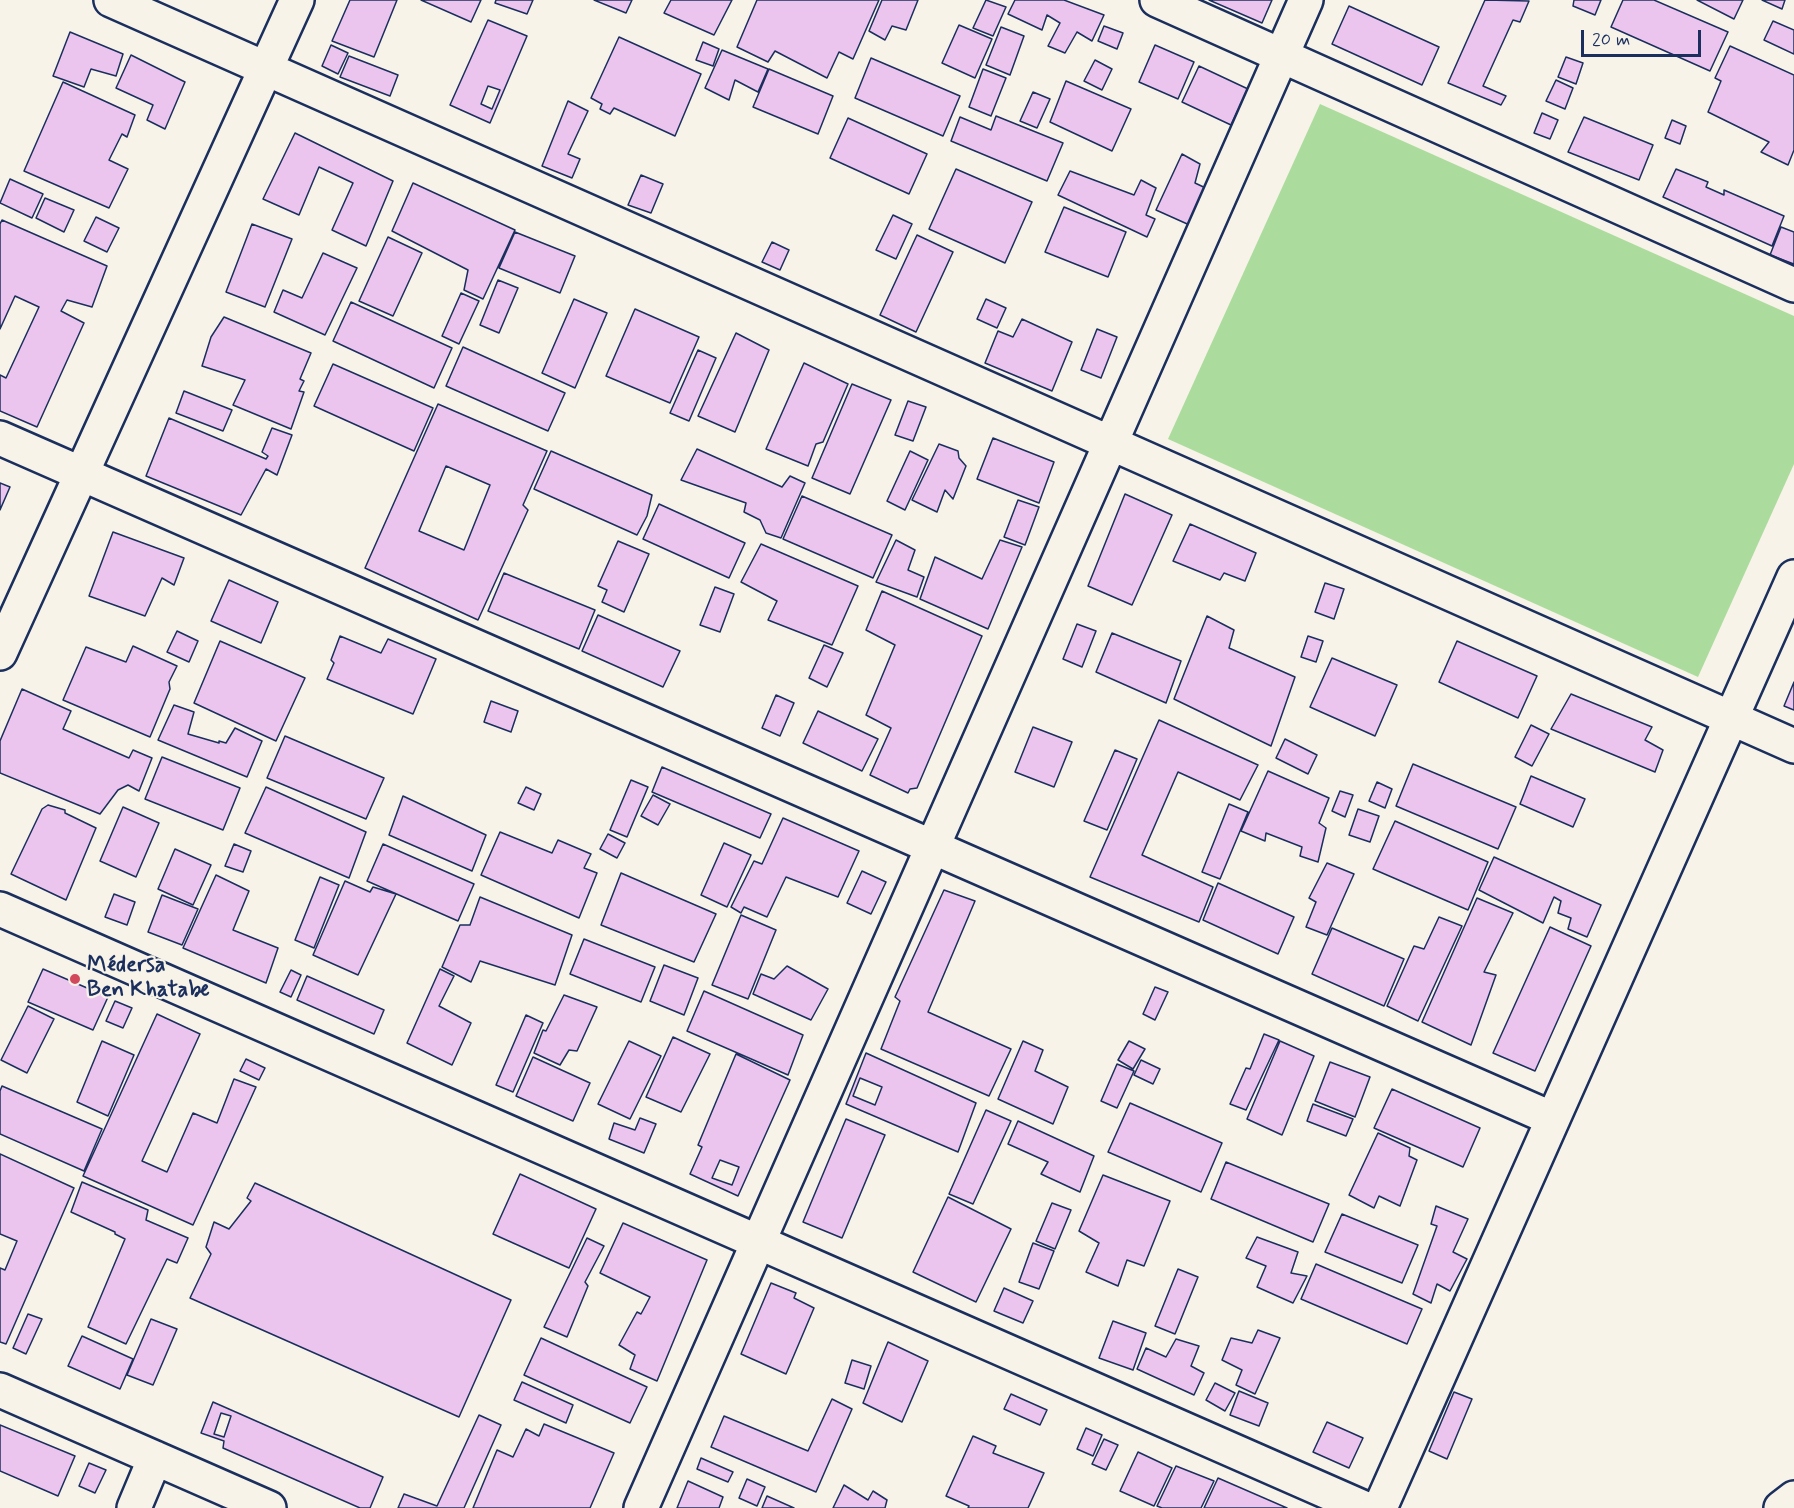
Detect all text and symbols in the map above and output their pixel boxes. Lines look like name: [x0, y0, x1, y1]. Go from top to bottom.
scale bar: [1584, 18, 1704, 56]
text: 20 m: [1592, 28, 1630, 52]
place label: Médersa Ben Khatabe: [87, 953, 209, 1004]
marker: Médersa Ben Khatabe: [68, 972, 82, 986]

